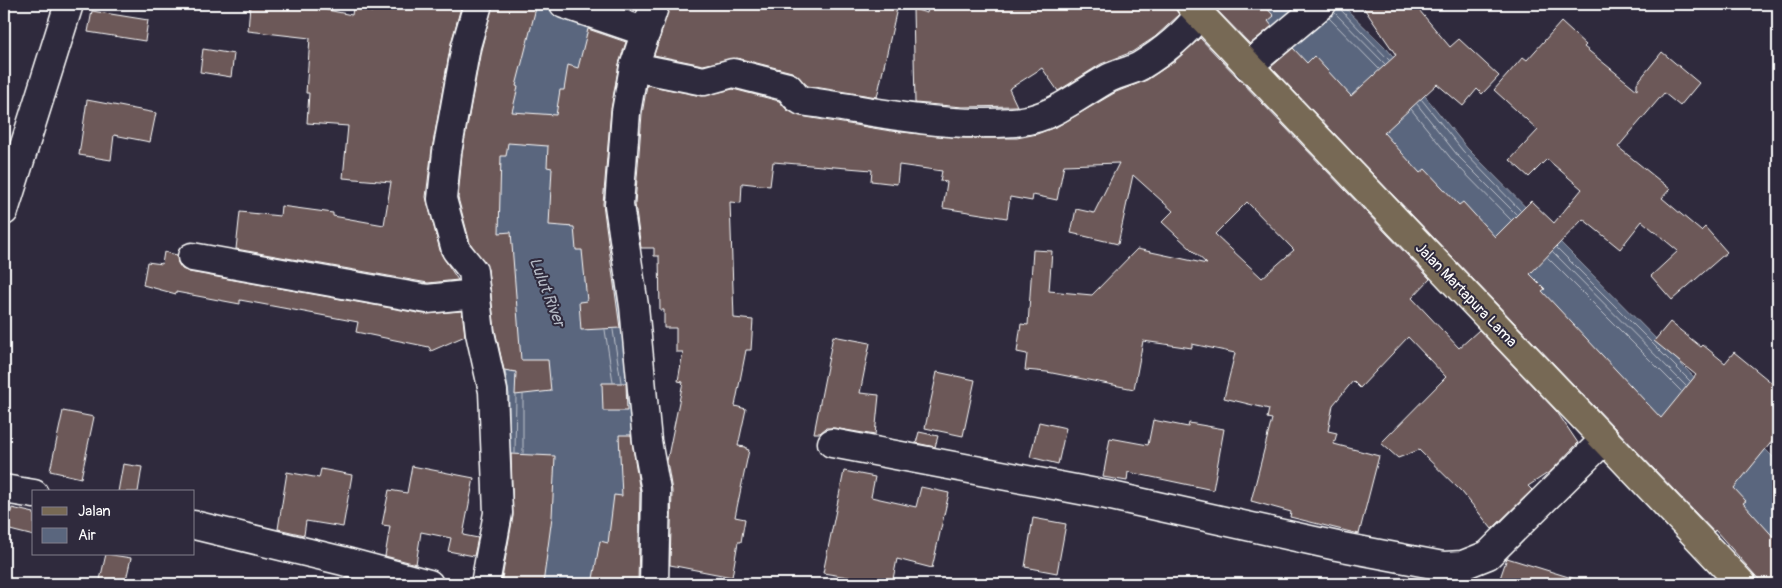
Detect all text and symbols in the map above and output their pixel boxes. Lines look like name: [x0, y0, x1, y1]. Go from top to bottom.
street label: Jalan Martapura Lama: [1411, 239, 1521, 351]
water label: Lulut River: [525, 255, 570, 331]
legend: [32, 490, 195, 556]
text: Jalan: [78, 502, 111, 521]
text: Air: [78, 526, 96, 545]

